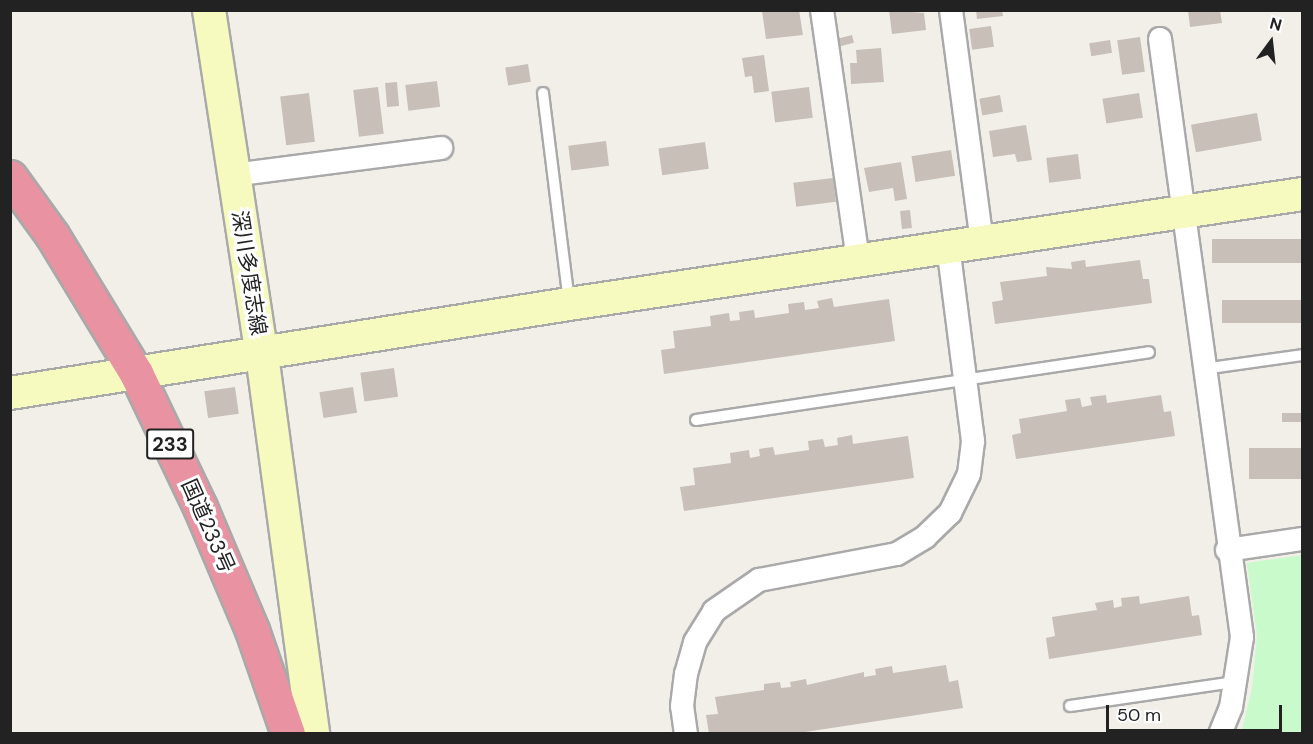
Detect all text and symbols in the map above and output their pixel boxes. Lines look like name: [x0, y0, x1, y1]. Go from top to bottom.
north arrow: [1241, 12, 1301, 72]
text: N: [1267, 12, 1284, 36]
street label: 深川多度志線: [227, 209, 271, 337]
road number: 233: [146, 427, 194, 461]
street label: 国道233号: [176, 475, 240, 577]
scale bar: [1109, 693, 1284, 731]
text: 50 m: [1117, 703, 1161, 727]

